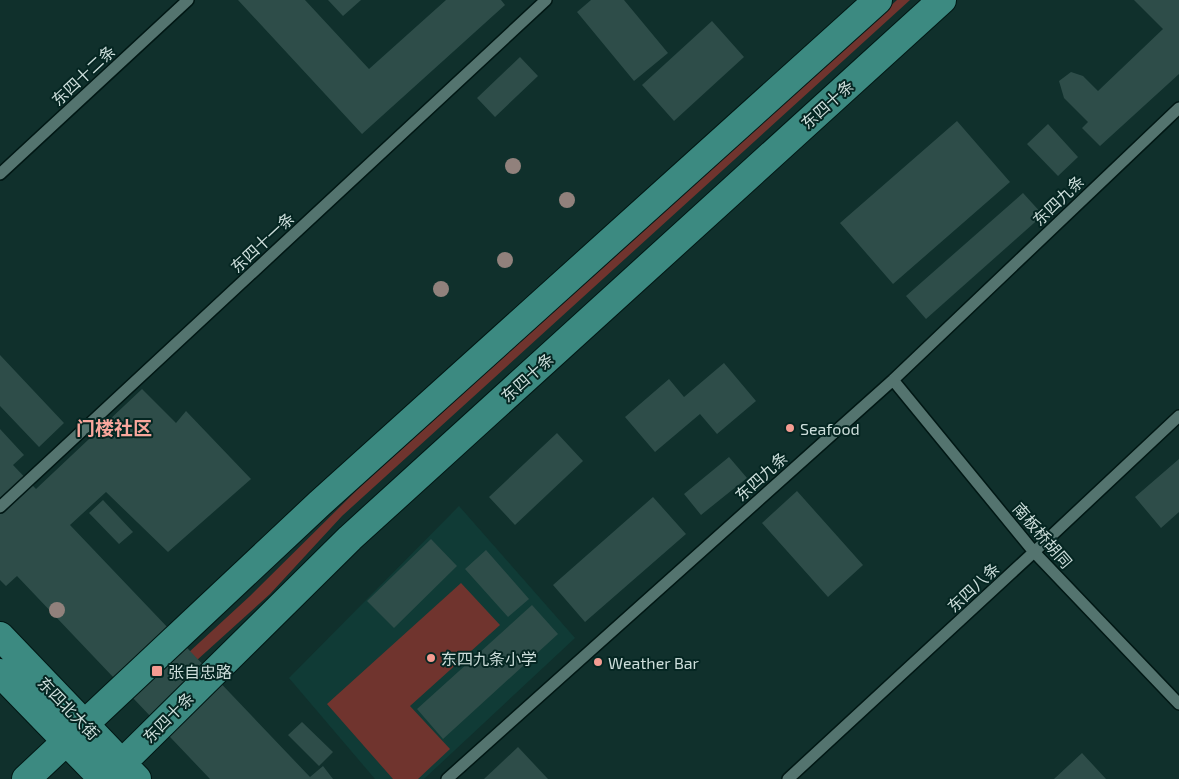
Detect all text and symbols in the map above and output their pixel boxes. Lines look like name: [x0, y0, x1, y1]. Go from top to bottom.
street label: 东四十二条: [47, 41, 119, 109]
street label: 东四十条: [797, 76, 857, 132]
street label: 东四九条: [1028, 171, 1088, 229]
street label: 东四十一条: [226, 208, 298, 276]
street label: 东四十条: [497, 349, 557, 405]
district label: 门楼社区: [76, 416, 152, 439]
place label: Seafood: [800, 419, 860, 438]
marker: Seafood: [784, 422, 796, 434]
street label: 东四九条: [731, 448, 791, 504]
street label: 南板桥胡同: [1010, 499, 1076, 571]
street label: 东四八条: [943, 558, 1003, 616]
place label: 东四九条小学: [441, 649, 537, 668]
marker: 东四九条小学: [425, 652, 437, 664]
place label: Weather Bar: [608, 653, 700, 672]
marker: Weather Bar: [592, 656, 604, 668]
place label: 张自忠路: [168, 662, 232, 681]
marker: 张自忠路: [150, 664, 164, 678]
street label: 东四北大街: [34, 673, 104, 743]
street label: 东四十条: [139, 688, 197, 746]

